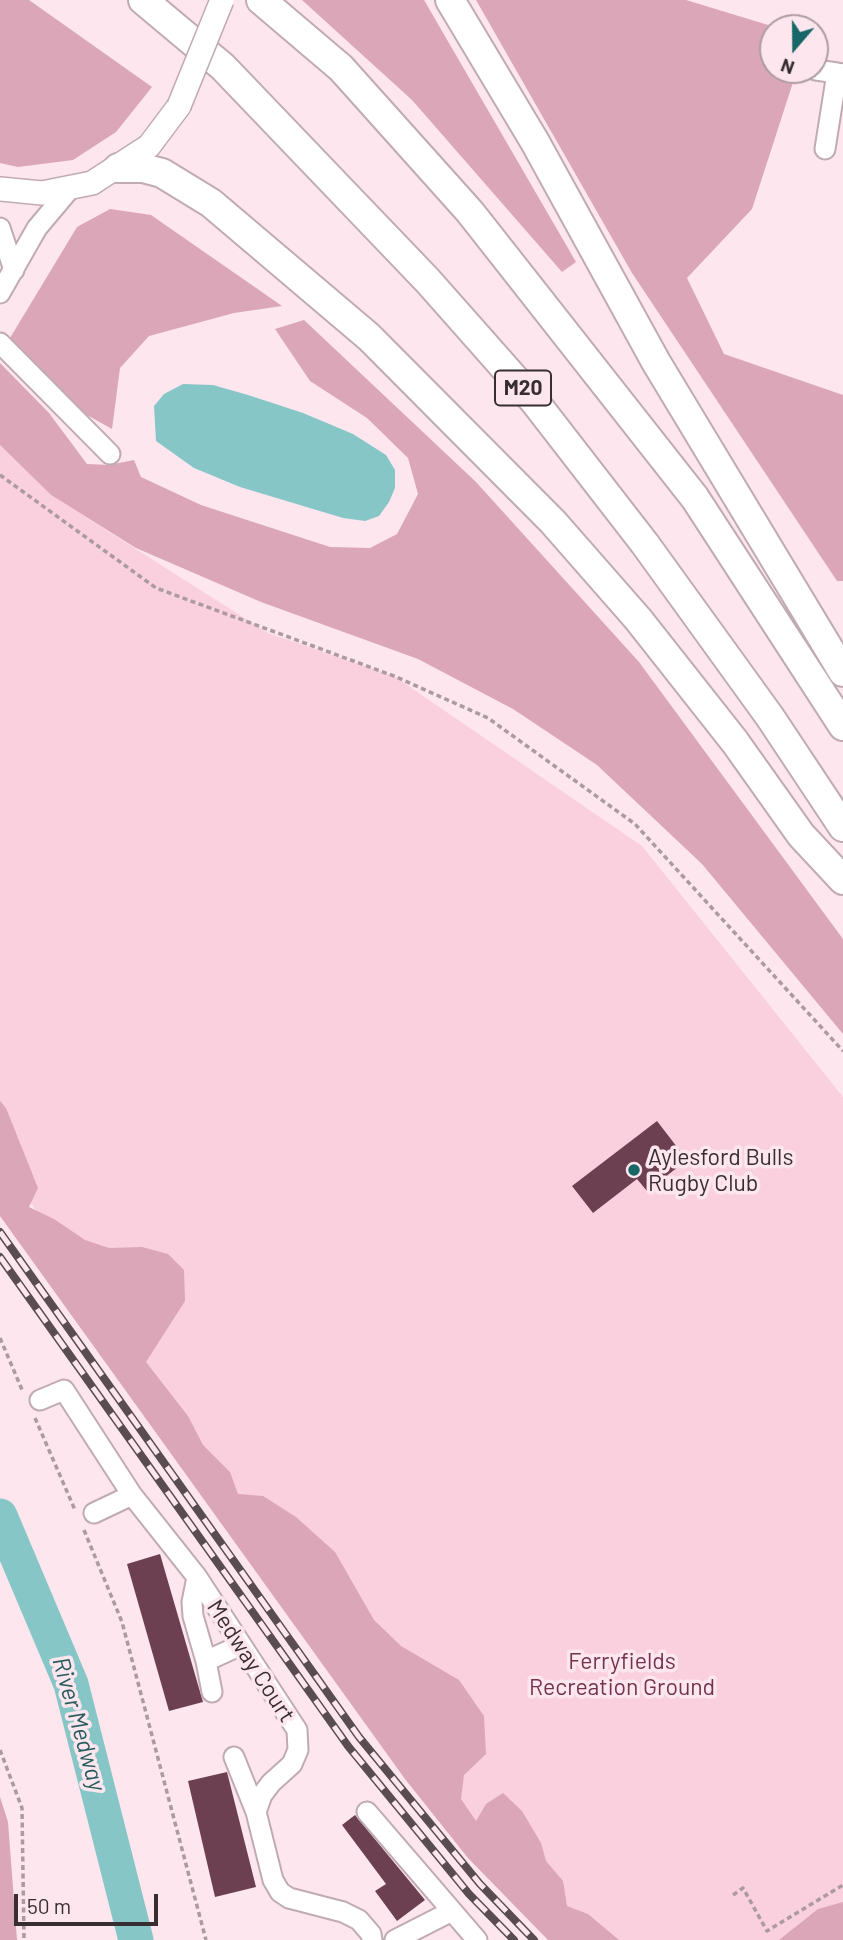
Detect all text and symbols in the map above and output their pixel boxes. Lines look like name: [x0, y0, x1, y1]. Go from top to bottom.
north arrow: [759, 14, 829, 84]
text: N: [777, 54, 797, 80]
road number: M20: [495, 370, 551, 406]
place label: Aylesford Bulls Rugby Club: [648, 1143, 793, 1197]
marker: Aylesford Bulls Rugby Club: [626, 1162, 642, 1178]
street label: Medway Court: [201, 1595, 301, 1727]
park label: Ferryfields Recreation Ground: [529, 1647, 715, 1701]
water label: River Medway: [46, 1654, 112, 1794]
scale bar: [18, 1881, 161, 1925]
text: 50 m: [27, 1893, 71, 1918]

